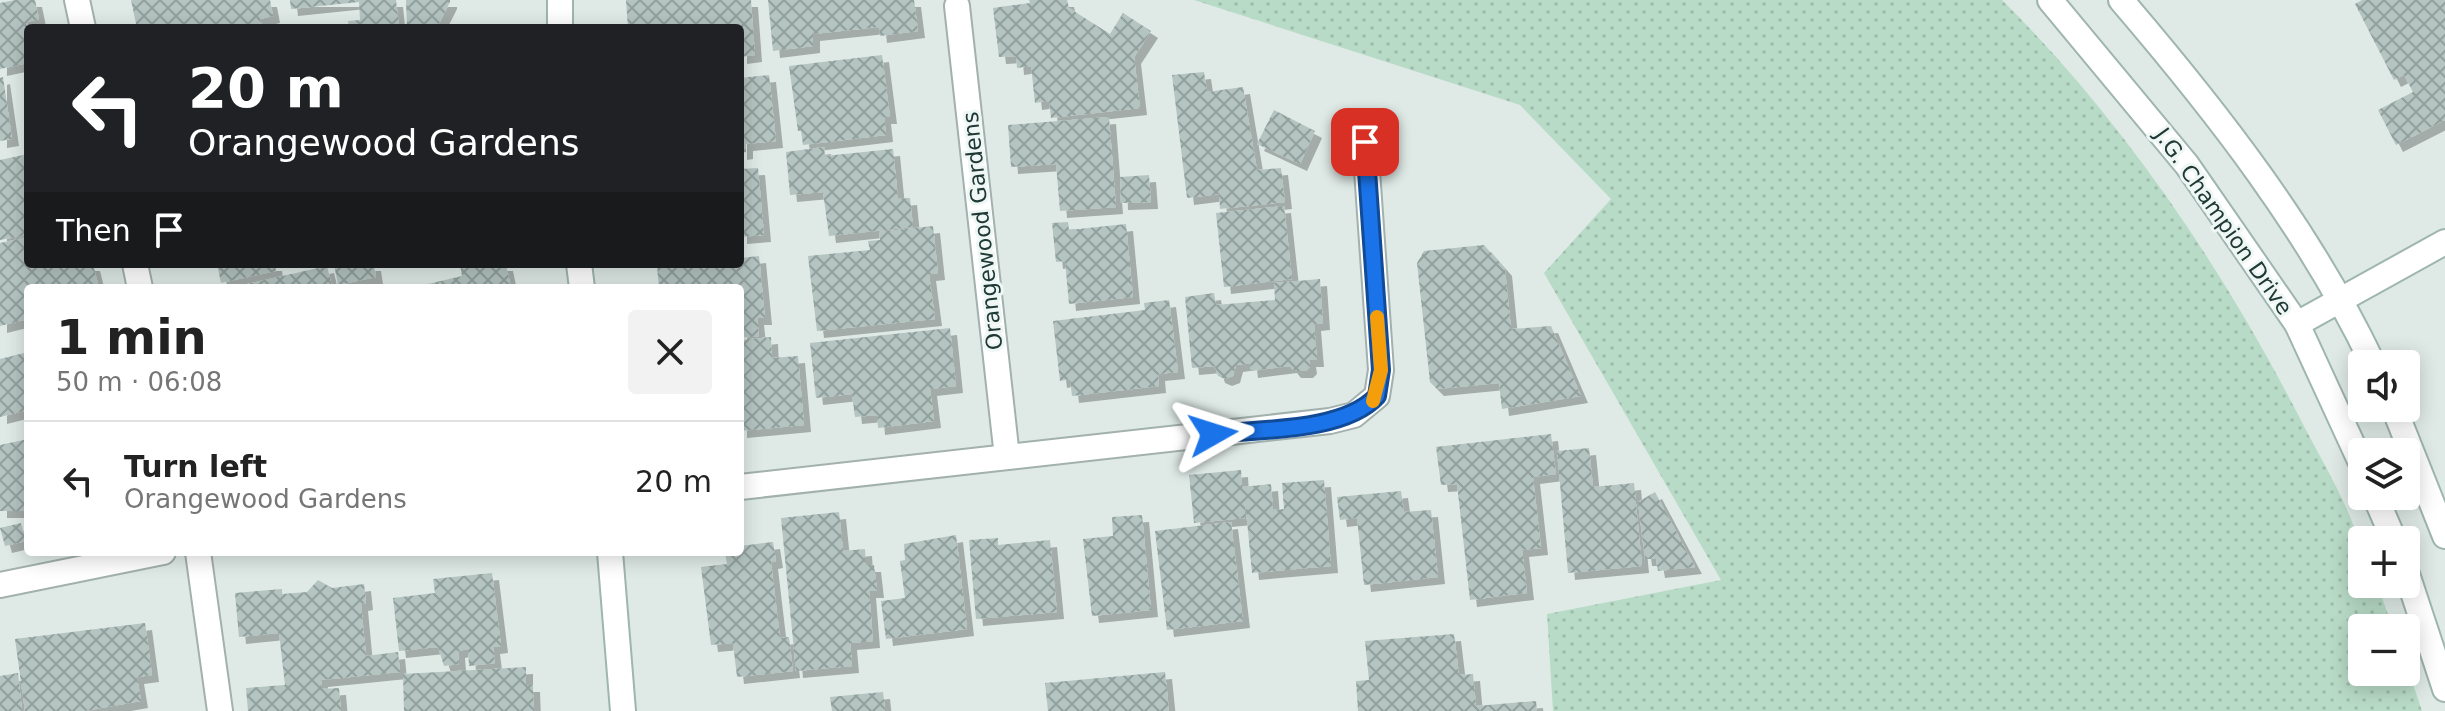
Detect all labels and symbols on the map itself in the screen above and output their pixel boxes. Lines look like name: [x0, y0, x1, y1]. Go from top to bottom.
pin: [1331, 108, 1399, 176]
street label: Orangewood Gardens: [958, 111, 1007, 351]
street label: J.G. Champion Drive: [2149, 122, 2297, 319]
position arrow: [1171, 392, 1255, 476]

